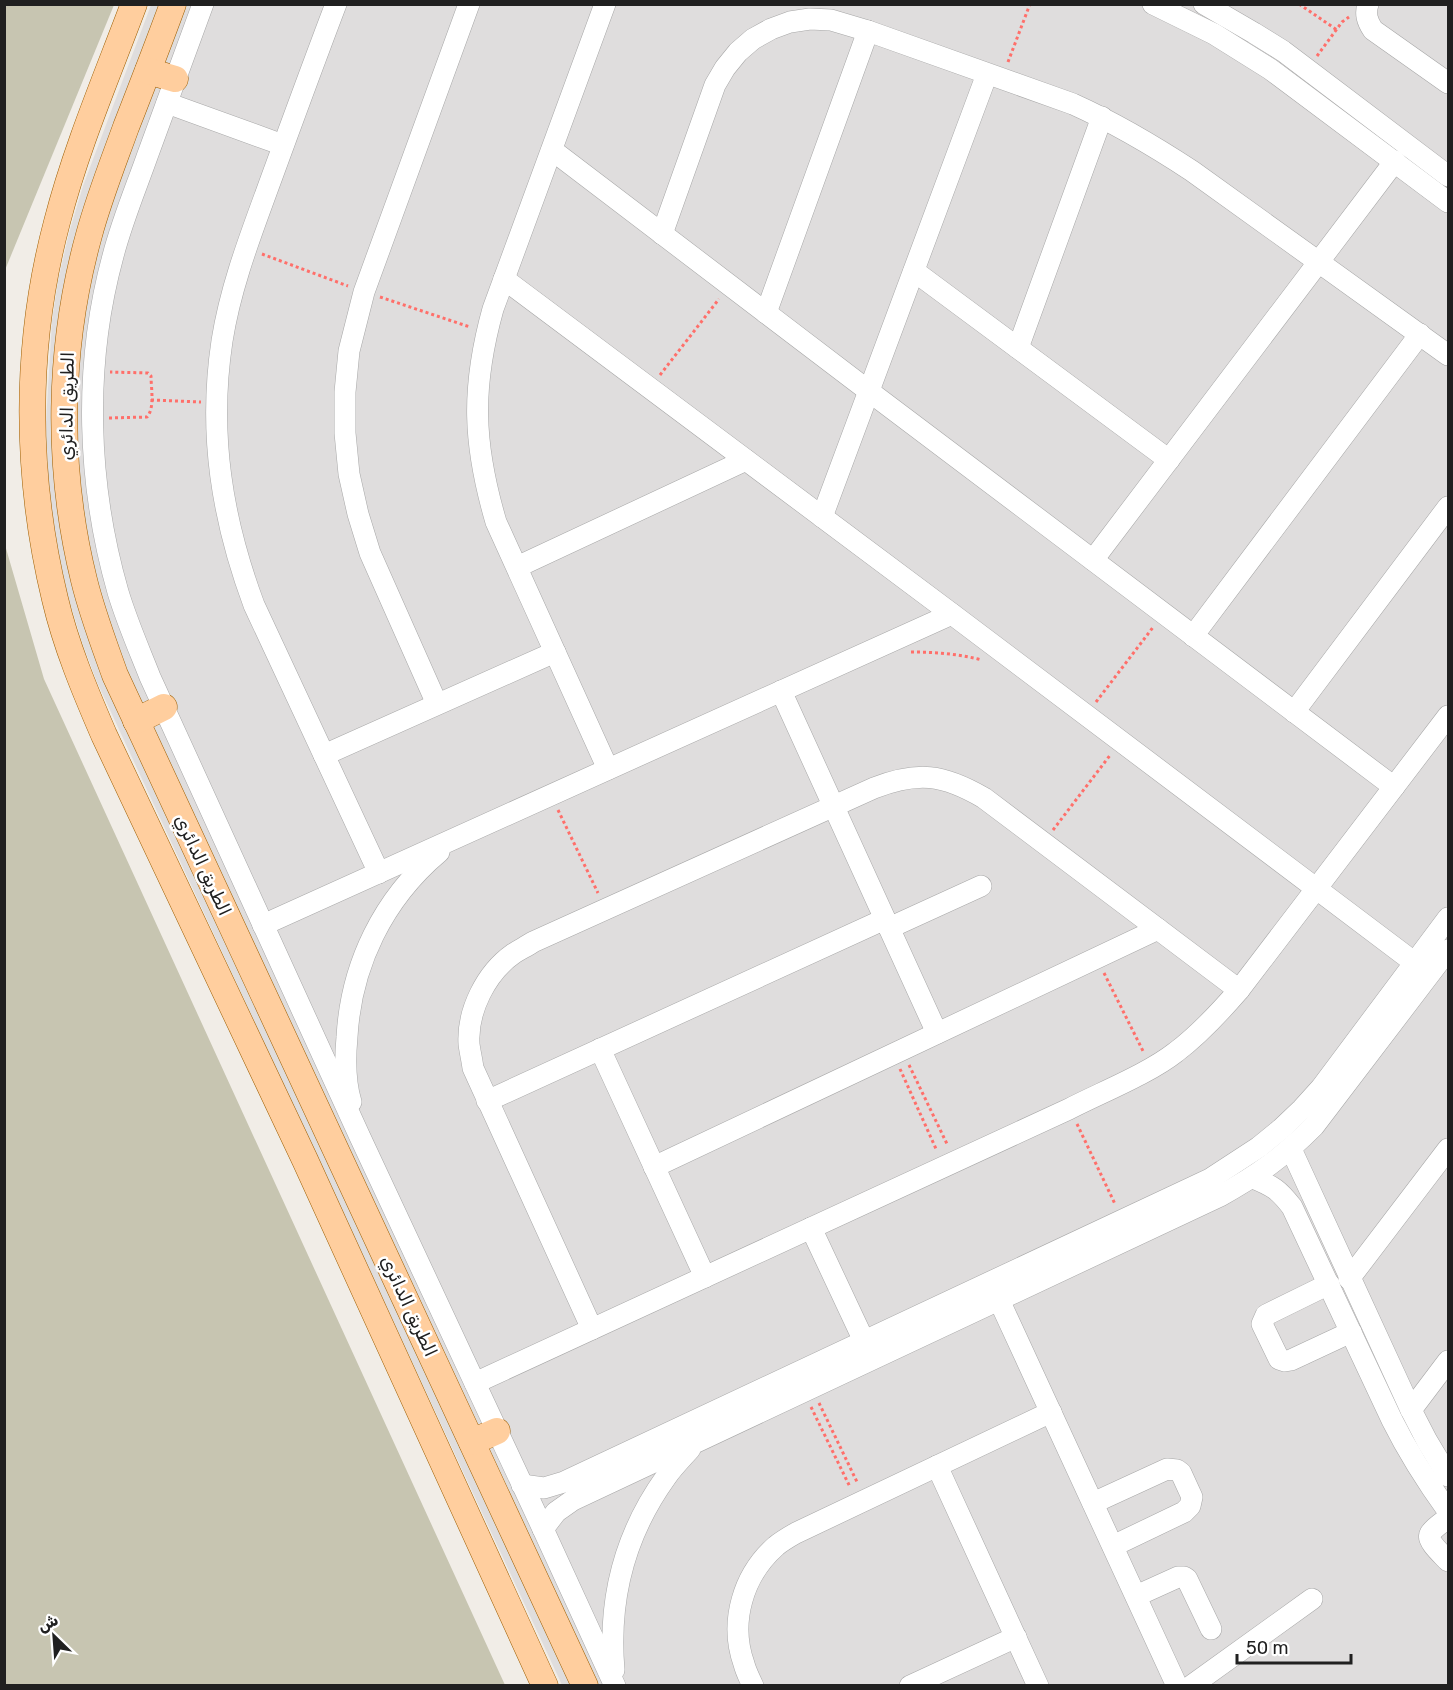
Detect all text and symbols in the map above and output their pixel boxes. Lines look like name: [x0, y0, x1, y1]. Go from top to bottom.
street label: الطريق الدائري: [55, 351, 80, 461]
street label: الطريق الدائري: [169, 811, 236, 919]
street label: الطريق الدائري: [375, 1252, 442, 1360]
north arrow: [24, 1606, 84, 1666]
text: ش: [35, 1610, 61, 1636]
scale bar: [1237, 1627, 1351, 1665]
text: 50 m: [1246, 1637, 1289, 1659]

